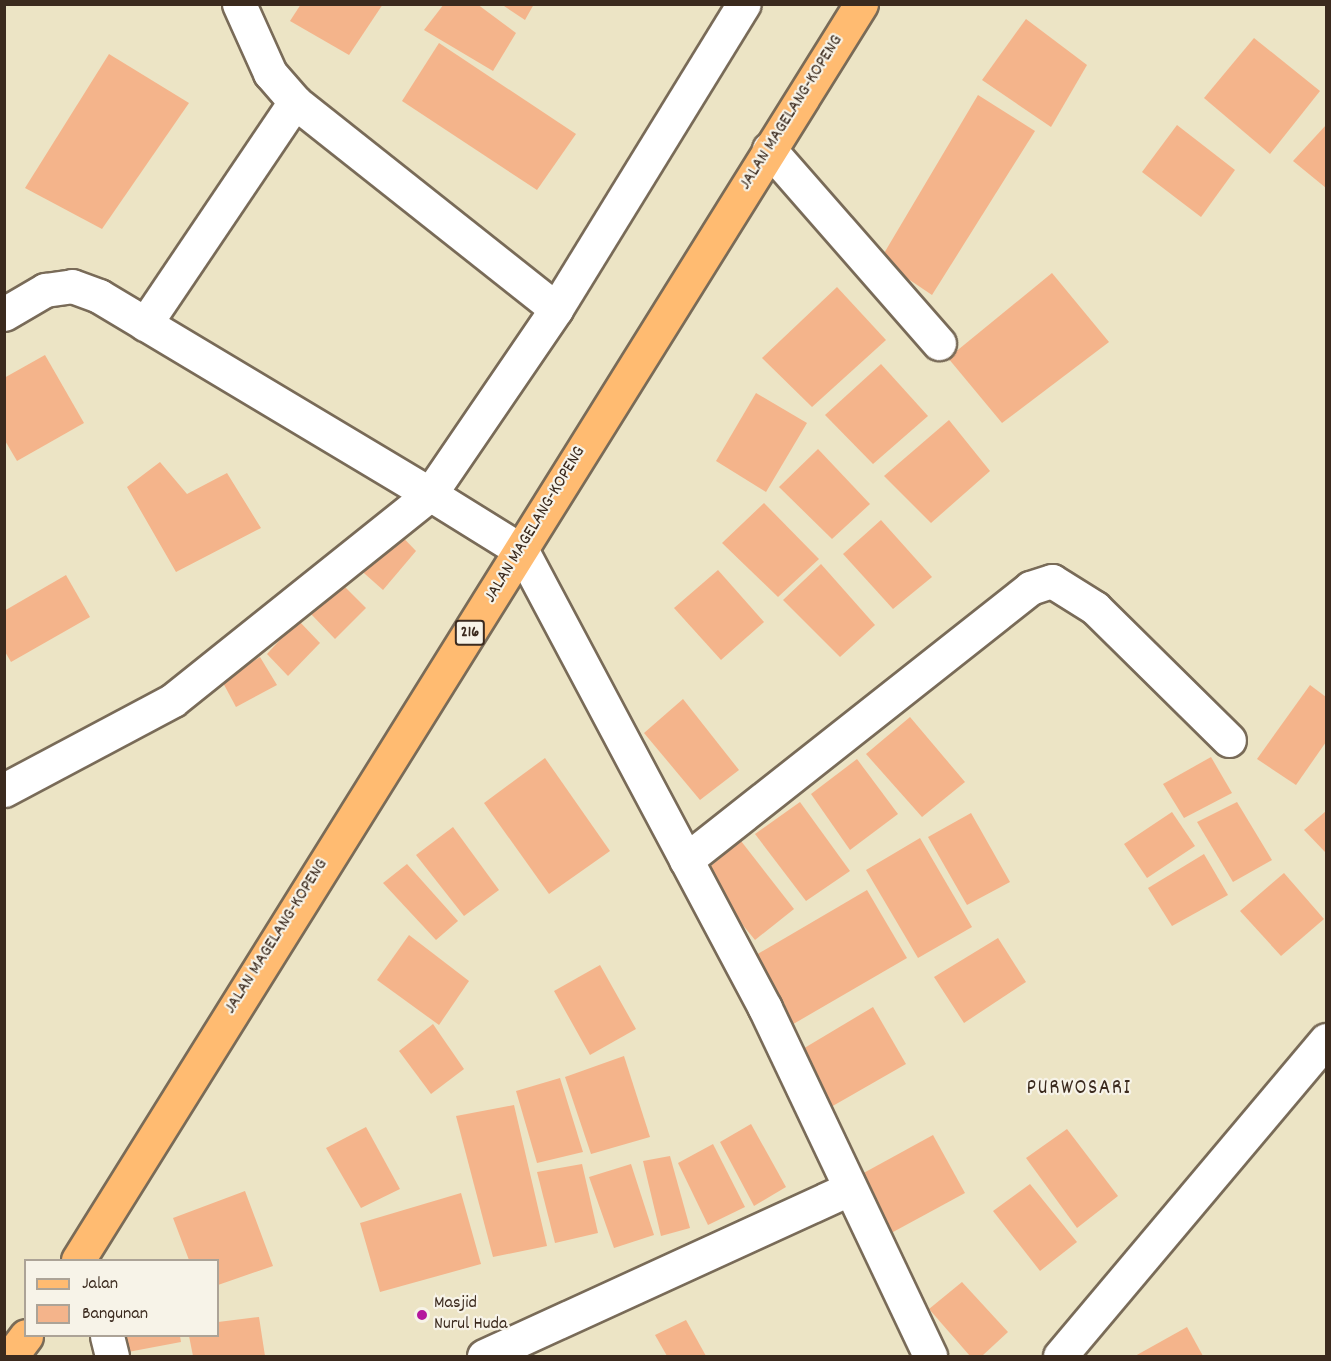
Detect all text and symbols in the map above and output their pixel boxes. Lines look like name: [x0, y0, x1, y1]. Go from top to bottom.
street label: JALAN MAGELANG-KOPENG: [736, 32, 848, 194]
street label: JALAN MAGELANG-KOPENG: [481, 443, 591, 607]
road number: 216: [454, 620, 486, 646]
street label: JALAN MAGELANG-KOPENG: [221, 856, 333, 1018]
district label: PURWOSARI: [1027, 1076, 1131, 1102]
legend: [24, 1259, 219, 1337]
text: Jalan: [82, 1272, 118, 1297]
place label: Masjid Nurul Huda: [434, 1294, 507, 1336]
text: Bangunan: [82, 1302, 148, 1327]
marker: Masjid Nurul Huda: [415, 1308, 429, 1322]

